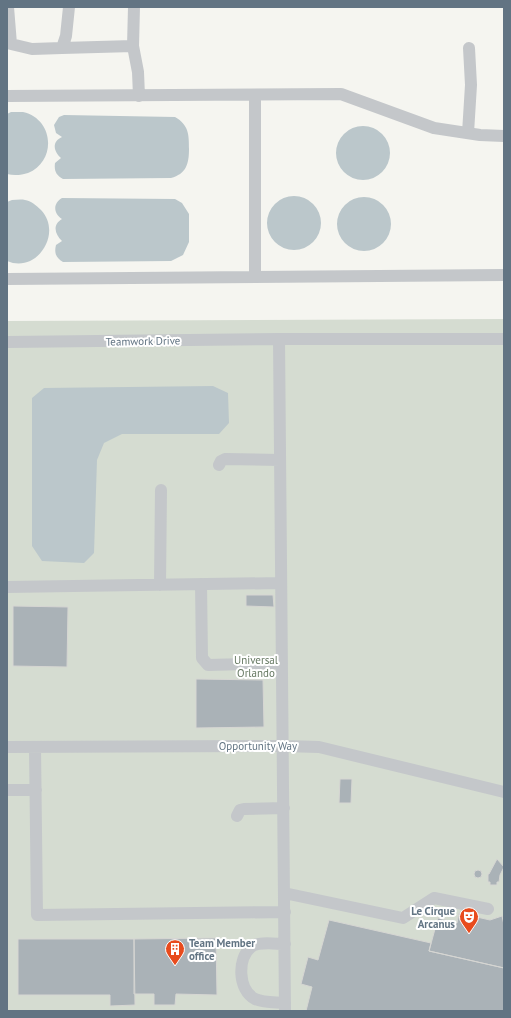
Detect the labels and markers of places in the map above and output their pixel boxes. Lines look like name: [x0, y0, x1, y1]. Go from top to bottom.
place label: Le Cirque Arcanus: [411, 904, 455, 931]
theatre icon: Le Cirque Arcanus: [458, 906, 480, 934]
place label: Team Member office: [189, 936, 255, 963]
building icon: Team Member office: [164, 938, 186, 966]

